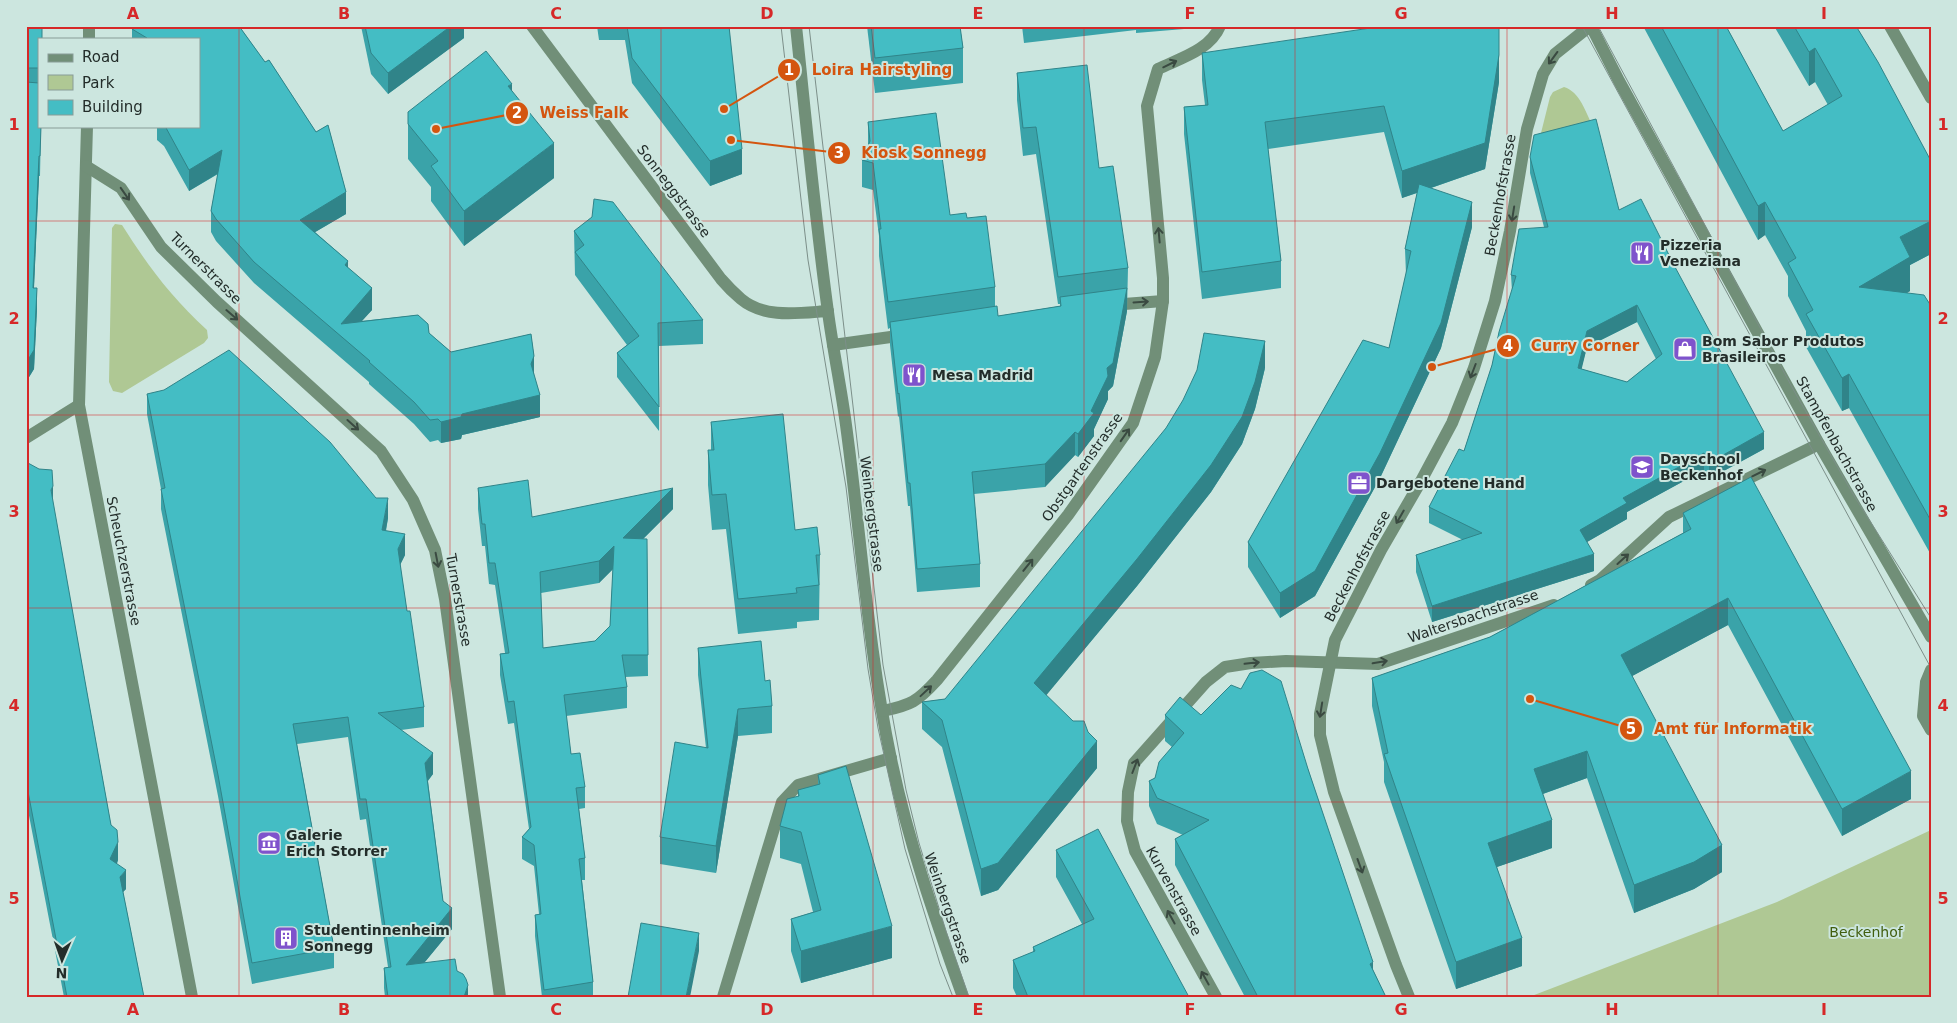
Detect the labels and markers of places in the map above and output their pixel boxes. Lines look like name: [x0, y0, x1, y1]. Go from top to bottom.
callout: Loira Hairstyling: [776, 55, 962, 85]
callout: Weiss Falk: [504, 98, 638, 128]
callout: Kiosk Sonnegg: [827, 138, 997, 168]
place label: Pizzeria Veneziana: [1660, 237, 1741, 269]
restaurant icon: Pizzeria Veneziana: [1629, 240, 1655, 266]
callout: Curry Corner: [1496, 331, 1649, 361]
place label: Bom Sabor Produtos Brasileiros: [1702, 333, 1864, 365]
shop icon: Bom Sabor Produtos Brasileiros: [1672, 336, 1698, 362]
restaurant icon: Mesa Madrid: [901, 362, 927, 388]
place label: Mesa Madrid: [932, 367, 1033, 383]
place label: Dayschool Beckenhof: [1660, 451, 1743, 483]
school or university icon: Dayschool Beckenhof: [1629, 454, 1655, 480]
office icon: Dargebotene Hand: [1346, 470, 1372, 496]
place label: Dargebotene Hand: [1376, 475, 1525, 491]
callout: Amt für Informatik: [1619, 714, 1822, 744]
place label: Galerie Erich Storrer: [286, 827, 387, 859]
museum icon: Galerie Erich Storrer: [256, 830, 282, 856]
place label: Studentinnenheim Sonnegg: [304, 922, 450, 954]
building icon: Studentinnenheim Sonnegg: [273, 925, 299, 951]

